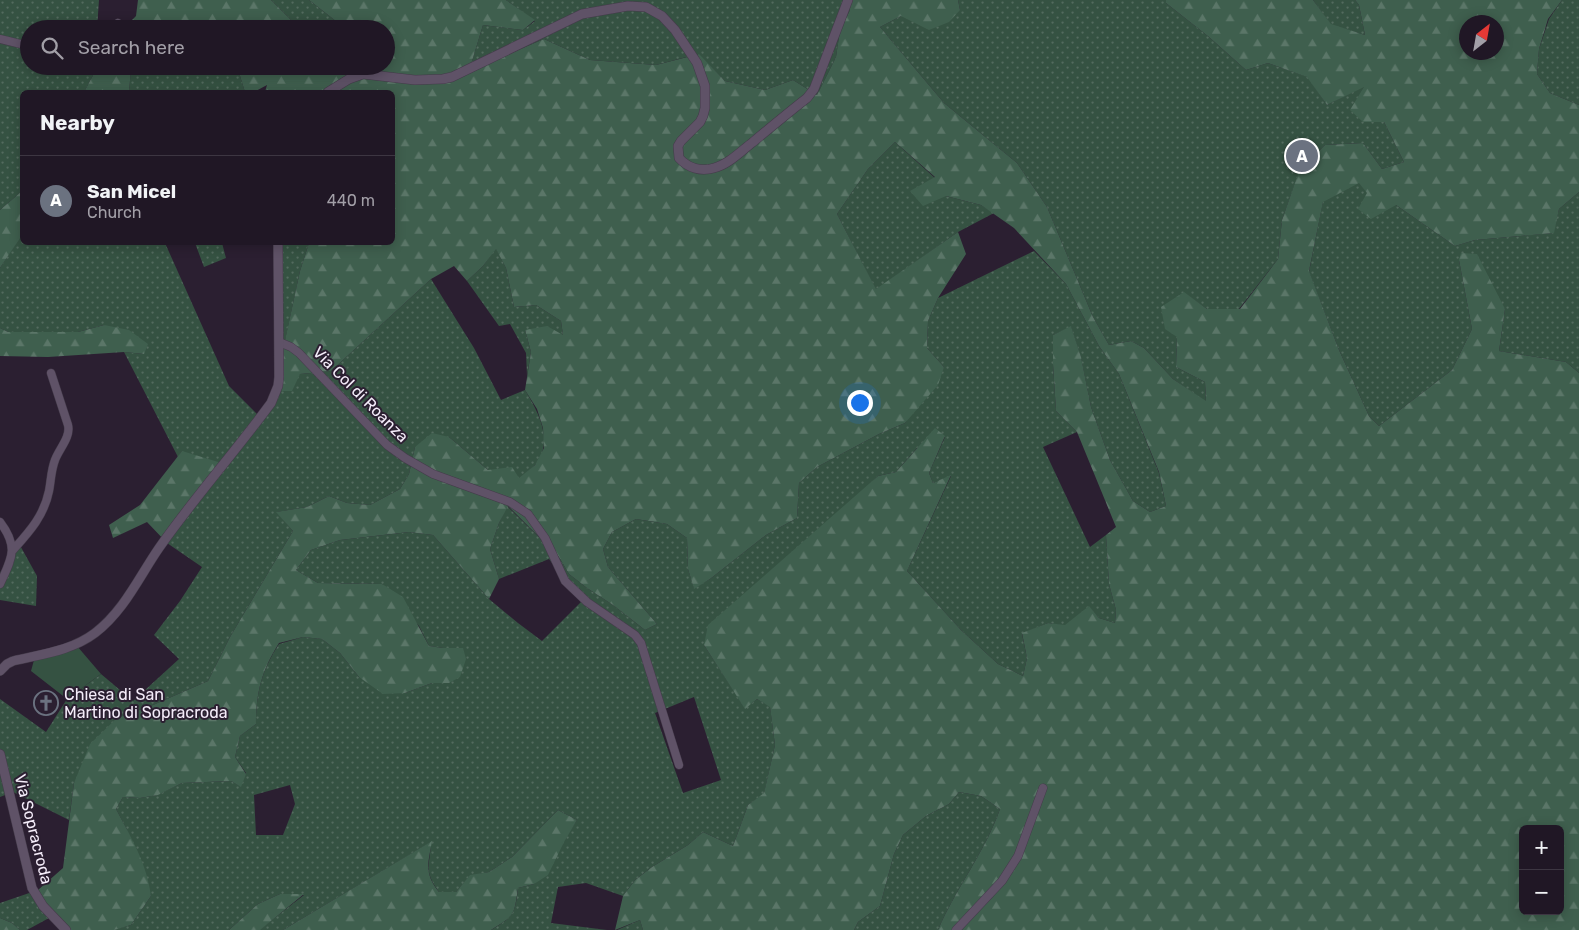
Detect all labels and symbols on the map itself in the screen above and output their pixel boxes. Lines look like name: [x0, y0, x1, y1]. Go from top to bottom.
north arrow: [1459, 15, 1504, 60]
pin: A: [1286, 137, 1318, 175]
street label: Via Col di Roanza: [309, 343, 412, 446]
your location: [847, 390, 873, 416]
place label: Chiesa di San Martino di Sopracroda: [64, 685, 228, 722]
church icon: Chiesa di San Martino di Sopracroda: [33, 690, 59, 716]
street label: Via Sopracroda: [11, 772, 56, 886]

